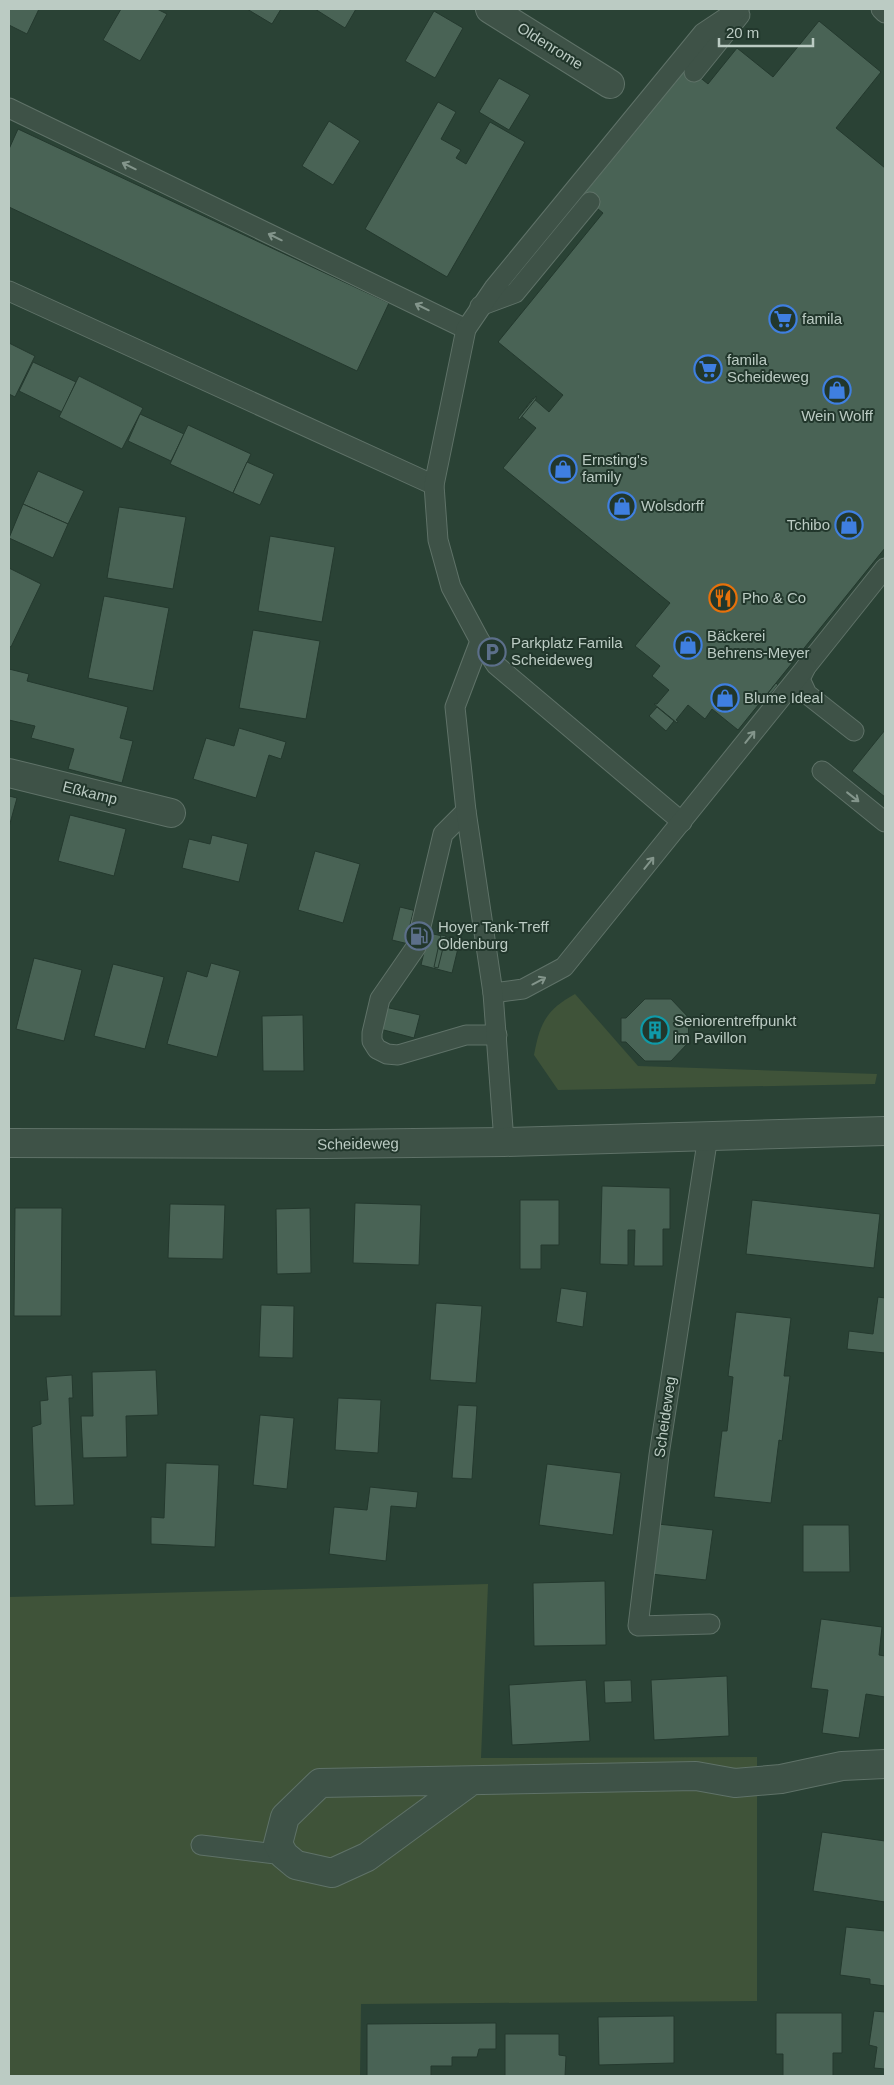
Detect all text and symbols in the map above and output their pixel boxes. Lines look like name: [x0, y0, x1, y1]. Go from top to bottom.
scale bar: [719, 15, 813, 47]
street label: Oldenrome: [514, 19, 586, 72]
text: 20 m: [726, 24, 759, 41]
one-way arrow: [122, 161, 137, 170]
one-way arrow: [268, 232, 283, 242]
one-way arrow: [415, 302, 430, 312]
supermarket icon: famila: [768, 304, 798, 334]
place label: famila: [802, 310, 843, 327]
place label: famila Scheideweg: [727, 351, 809, 385]
supermarket icon: famila Scheideweg: [693, 354, 723, 384]
shop icon: Wein Wolff: [822, 375, 852, 405]
place label: Wein Wolff: [801, 407, 874, 424]
place label: Ernsting's family: [582, 451, 647, 485]
shop icon: Ernsting's family: [548, 454, 578, 484]
shop icon: Wolsdorff: [607, 491, 637, 521]
place label: Wolsdorff: [641, 497, 705, 514]
shop icon: Tchibo: [834, 510, 864, 540]
place label: Tchibo: [787, 516, 830, 533]
restaurant icon: Pho & Co: [708, 583, 738, 613]
place label: Pho & Co: [742, 589, 806, 606]
place label: Bäckerei Behrens-Meyer: [707, 627, 810, 661]
shop icon: Bäckerei Behrens-Meyer: [673, 630, 703, 660]
place label: Parkplatz Famila Scheideweg: [511, 634, 623, 668]
parking icon: Parkplatz Famila Scheideweg: [477, 637, 507, 667]
shop icon: Blume Ideal: [710, 683, 740, 713]
place label: Blume Ideal: [744, 689, 823, 706]
one-way arrow: [745, 731, 756, 744]
street label: Eßkamp: [61, 778, 119, 808]
one-way arrow: [847, 791, 860, 802]
one-way arrow: [643, 857, 654, 870]
place label: Hoyer Tank-Treff Oldenburg: [438, 918, 549, 952]
fuel station icon: Hoyer Tank-Treff Oldenburg: [404, 921, 434, 951]
one-way arrow: [531, 976, 546, 985]
place label: Seniorentreffpunkt im Pavillon: [674, 1012, 797, 1046]
building icon: Seniorentreffpunkt im Pavillon: [640, 1015, 670, 1045]
street label: Scheideweg: [317, 1134, 399, 1153]
street label: Scheideweg: [650, 1375, 679, 1459]

